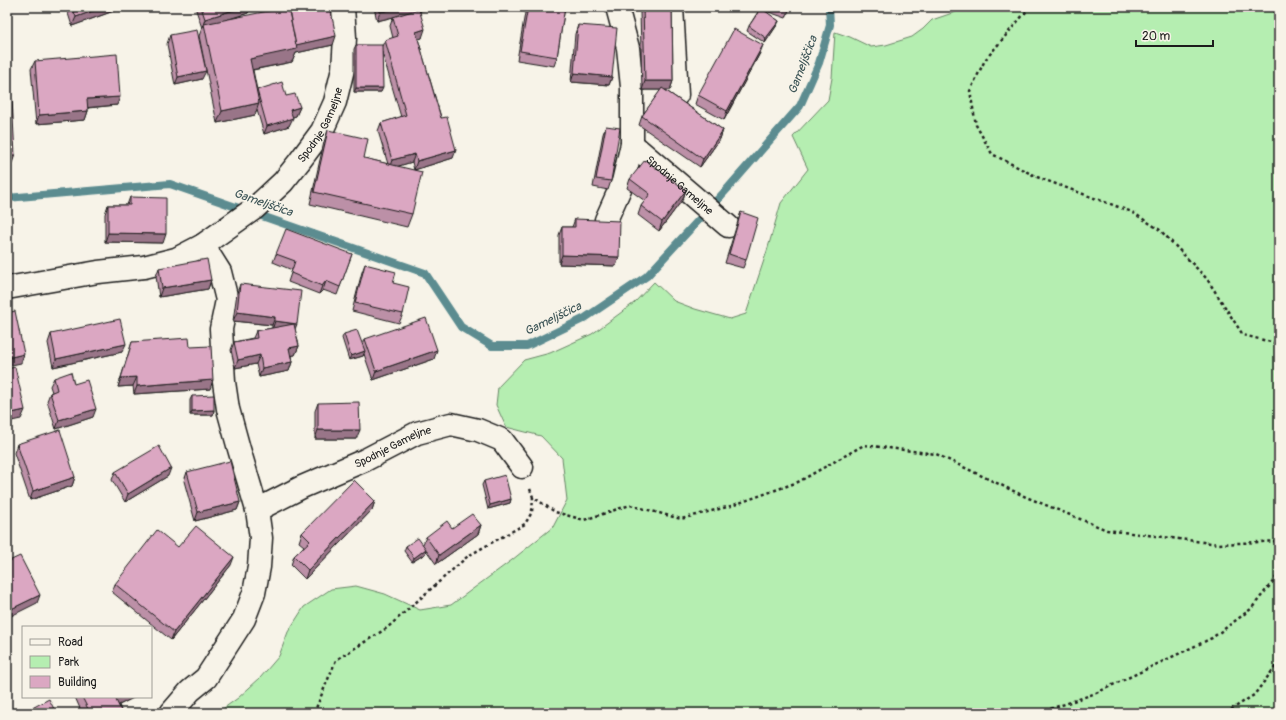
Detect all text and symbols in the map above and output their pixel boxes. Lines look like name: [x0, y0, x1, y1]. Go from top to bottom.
scale bar: [1136, 22, 1213, 48]
text: 20 m: [1142, 29, 1171, 44]
water label: Gameljščica: [785, 32, 821, 96]
street label: Spodnje Gameljne: [295, 85, 345, 165]
street label: Spodnje Gameljne: [644, 153, 716, 218]
water label: Gameljščica: [232, 186, 296, 221]
water label: Gameljščica: [522, 298, 585, 339]
street label: Spodnje Gameljne: [352, 423, 433, 470]
legend: [22, 626, 152, 698]
text: Road: [58, 635, 83, 650]
text: Park: [58, 655, 79, 670]
text: Building: [58, 675, 97, 690]

